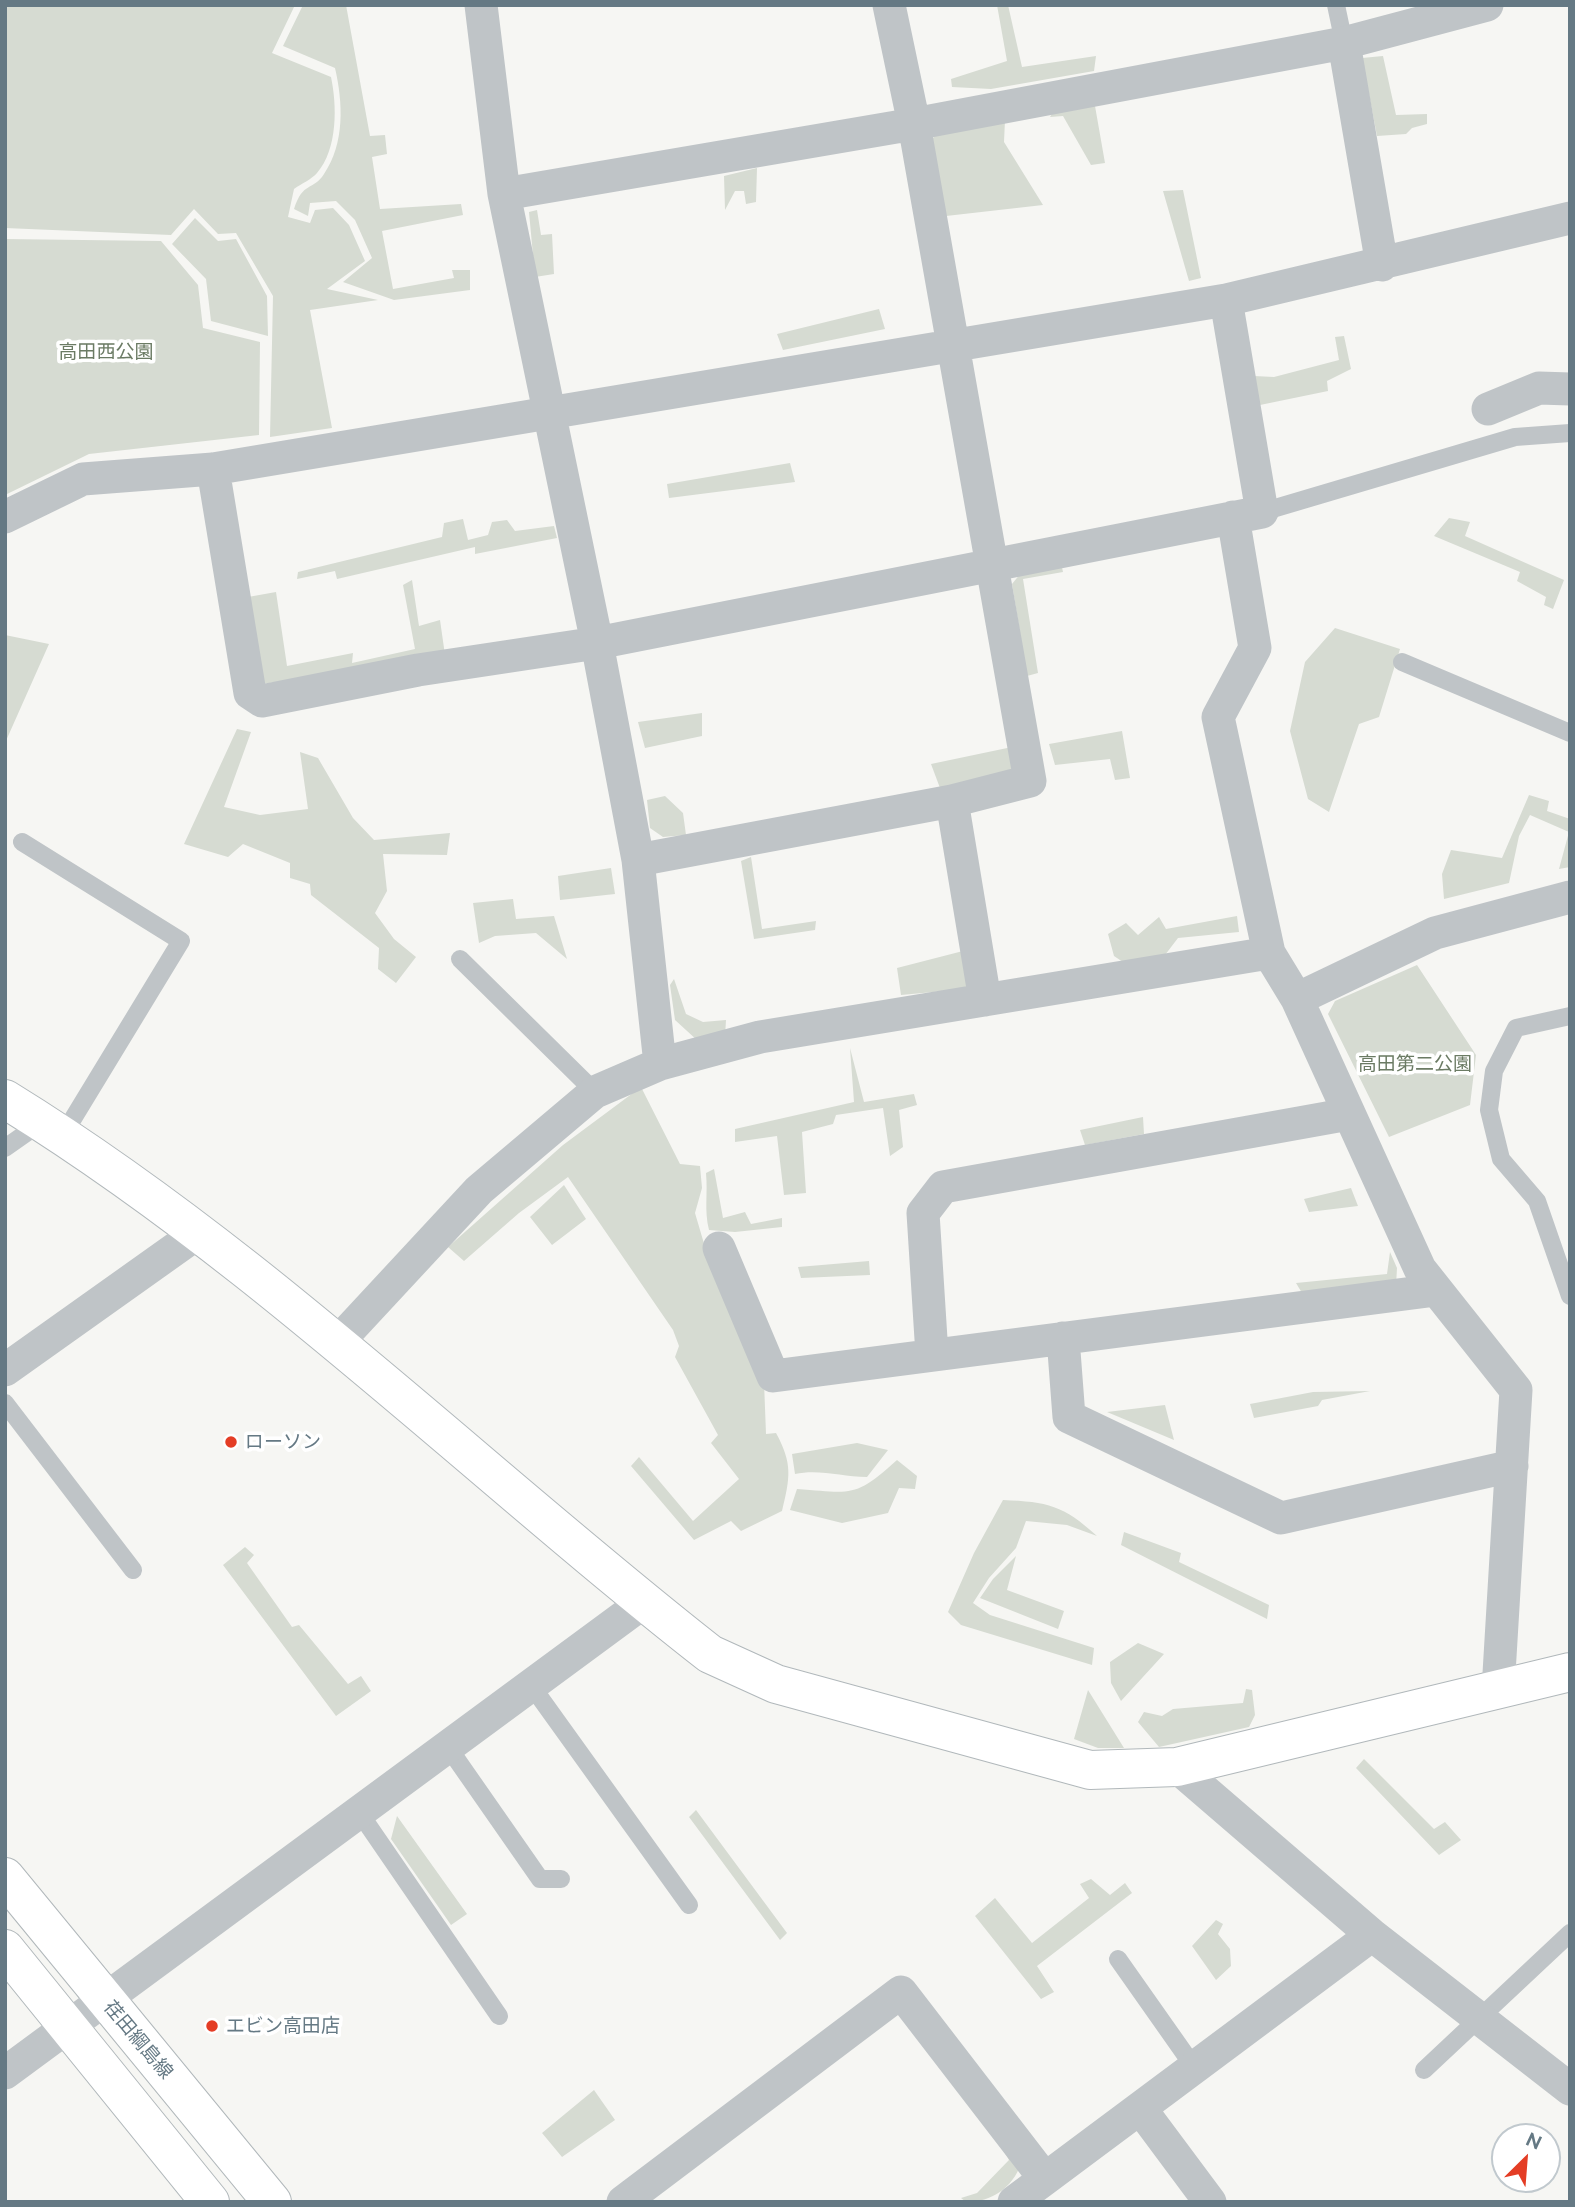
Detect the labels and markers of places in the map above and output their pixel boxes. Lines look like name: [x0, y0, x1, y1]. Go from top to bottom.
place label: ローソン: [245, 1431, 321, 1453]
marker: ローソン: [223, 1434, 239, 1450]
place label: エビン高田店: [226, 2015, 340, 2037]
marker: エビン高田店: [204, 2018, 220, 2034]

